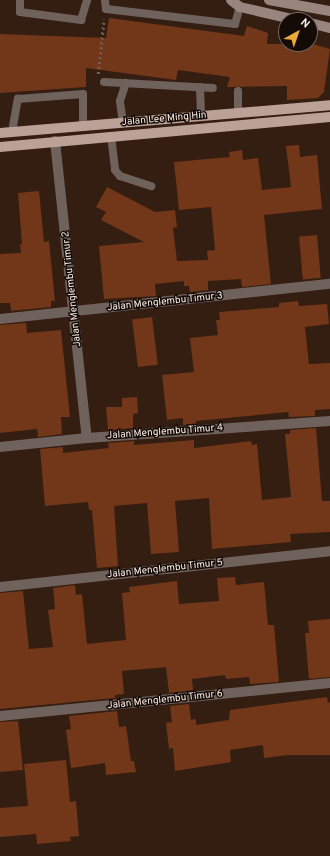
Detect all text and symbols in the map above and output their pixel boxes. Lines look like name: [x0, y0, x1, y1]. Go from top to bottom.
north arrow: [278, 12, 318, 52]
text: N: [298, 16, 313, 31]
street label: Jalan Lee Ming Hin: [121, 109, 207, 129]
street label: Jalan Menglembu Timur 2: [60, 230, 84, 348]
street label: Jalan Menglembu Timur 3: [106, 290, 224, 314]
street label: Jalan Menglembu Timur 4: [106, 422, 224, 442]
street label: Jalan Menglembu Timur 5: [106, 557, 224, 581]
street label: Jalan Menglembu Timur 6: [106, 688, 224, 712]

